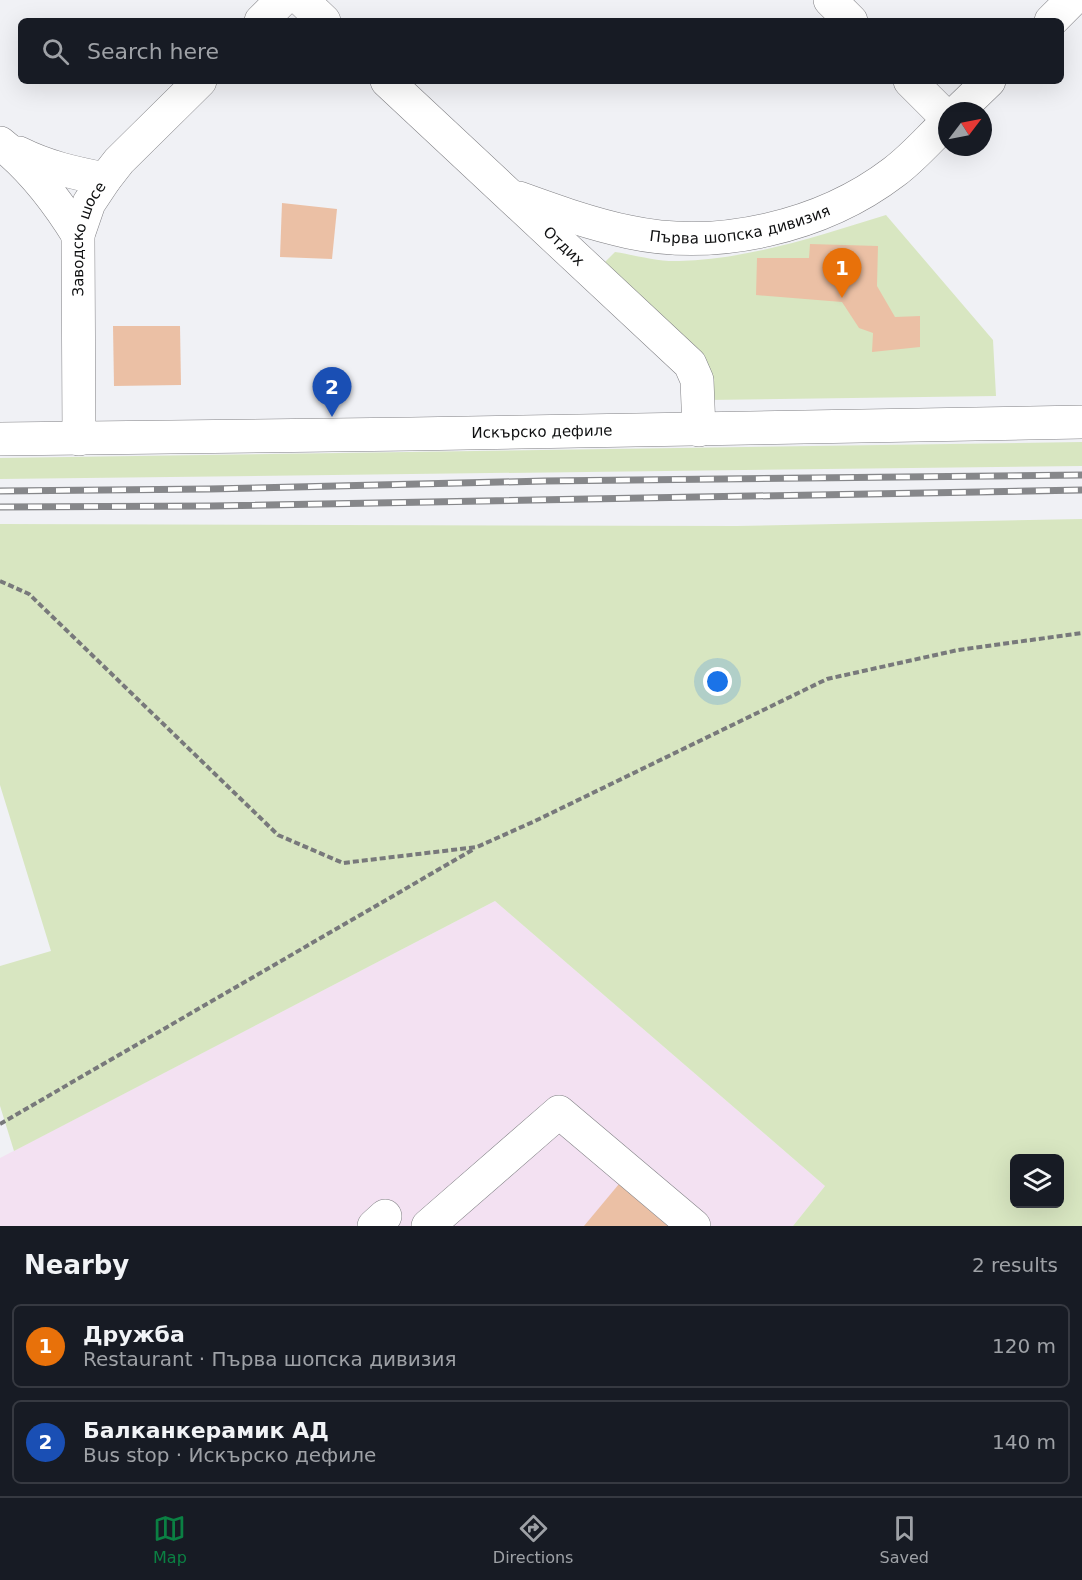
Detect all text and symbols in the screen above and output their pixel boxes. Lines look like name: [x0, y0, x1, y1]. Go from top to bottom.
search box: [18, 18, 1064, 84]
icon: search: [39, 35, 72, 68]
text: Search here: [87, 39, 219, 64]
north arrow: [938, 102, 992, 156]
street label: Заводско шосе: [69, 178, 110, 297]
street label: Първа шопска дивизия: [648, 201, 833, 247]
street label: Отдих: [540, 223, 588, 270]
pin: 1: [822, 248, 862, 298]
pin: 2: [312, 368, 352, 417]
street label: Искърско дефиле: [471, 421, 613, 442]
your location: [703, 667, 732, 696]
map controls: [1010, 1154, 1064, 1208]
button: layers: [1010, 1154, 1064, 1208]
text: Nearby: [24, 1250, 129, 1280]
text: 2 results: [972, 1253, 1058, 1277]
text: Дружба: [83, 1322, 185, 1347]
text: 1: [39, 1334, 52, 1358]
text: 120 m: [992, 1334, 1056, 1358]
text: Restaurant · Първа шопска дивизия: [83, 1347, 456, 1371]
text: Балканкерамик АД: [83, 1418, 329, 1443]
text: 2: [39, 1430, 52, 1454]
text: 140 m: [992, 1430, 1056, 1454]
text: Bus stop · Искърско дефиле: [83, 1443, 376, 1467]
tab: Map: [153, 1512, 187, 1567]
tab: Directions: [493, 1512, 573, 1567]
tab: Saved: [880, 1512, 929, 1567]

